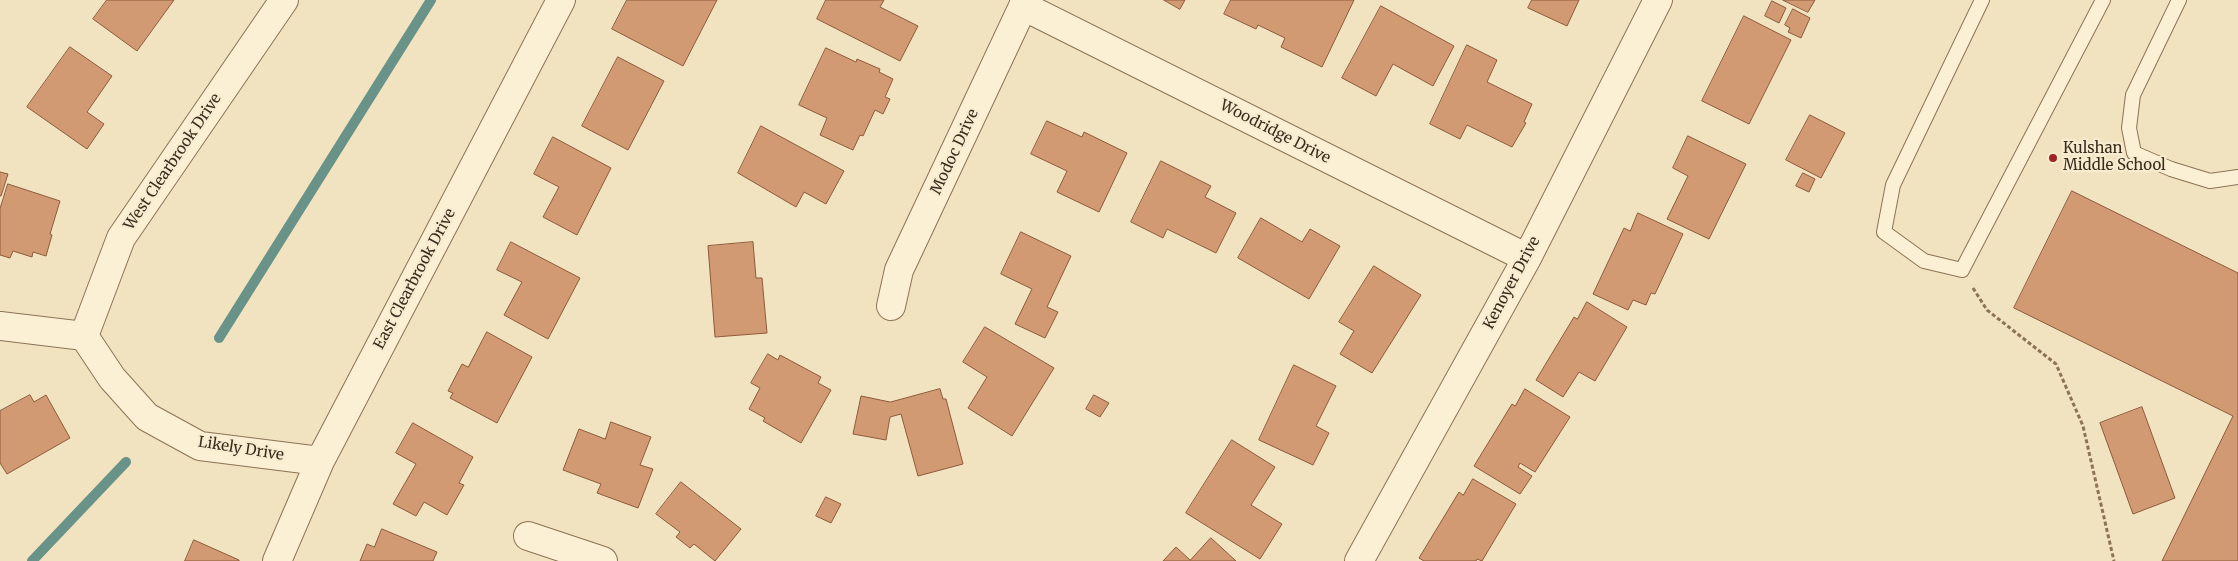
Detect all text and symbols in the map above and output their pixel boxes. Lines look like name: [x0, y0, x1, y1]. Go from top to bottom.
street label: West Clearbrook Drive: [121, 90, 225, 234]
street label: Woodridge Drive: [1217, 96, 1333, 168]
street label: Modoc Drive: [927, 106, 983, 198]
place label: Kulshan Middle School: [2063, 140, 2166, 175]
marker: Kulshan Middle School: [2047, 152, 2059, 164]
street label: East Clearbrook Drive: [370, 206, 460, 352]
street label: Kenoyer Drive: [1480, 234, 1544, 332]
street label: Likely Drive: [197, 433, 285, 465]

